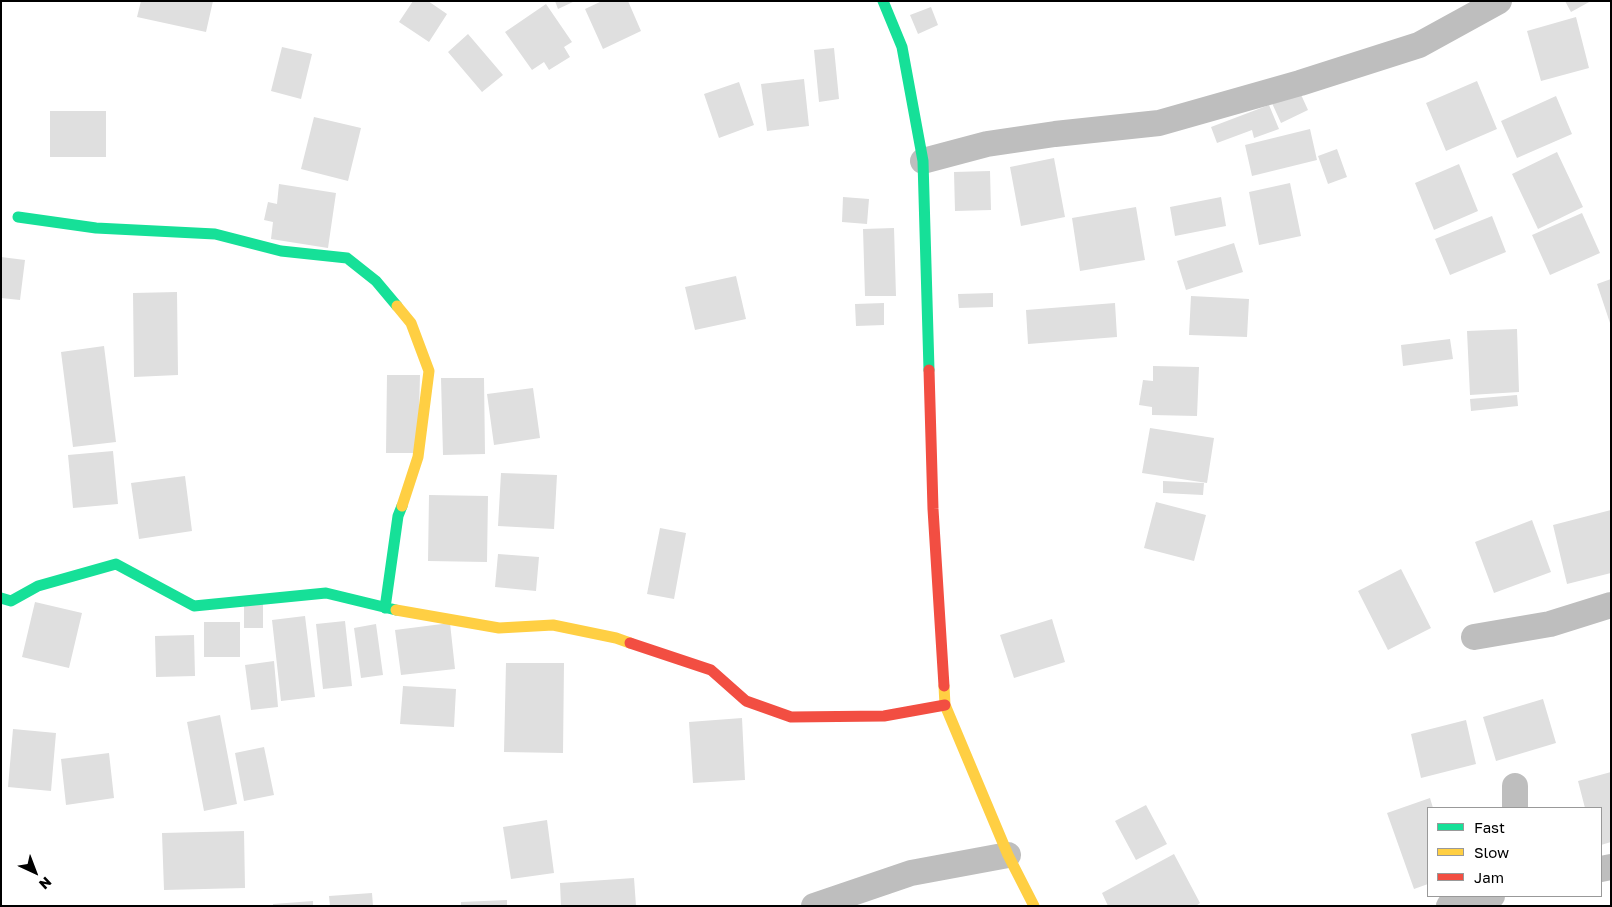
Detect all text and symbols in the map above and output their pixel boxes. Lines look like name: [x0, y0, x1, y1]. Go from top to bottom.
legend: [1427, 807, 1602, 897]
text: Fast: [1474, 818, 1505, 836]
text: Slow: [1474, 843, 1509, 861]
north arrow: [10, 847, 60, 897]
text: Jam: [1474, 868, 1504, 886]
text: N: [36, 873, 55, 893]

